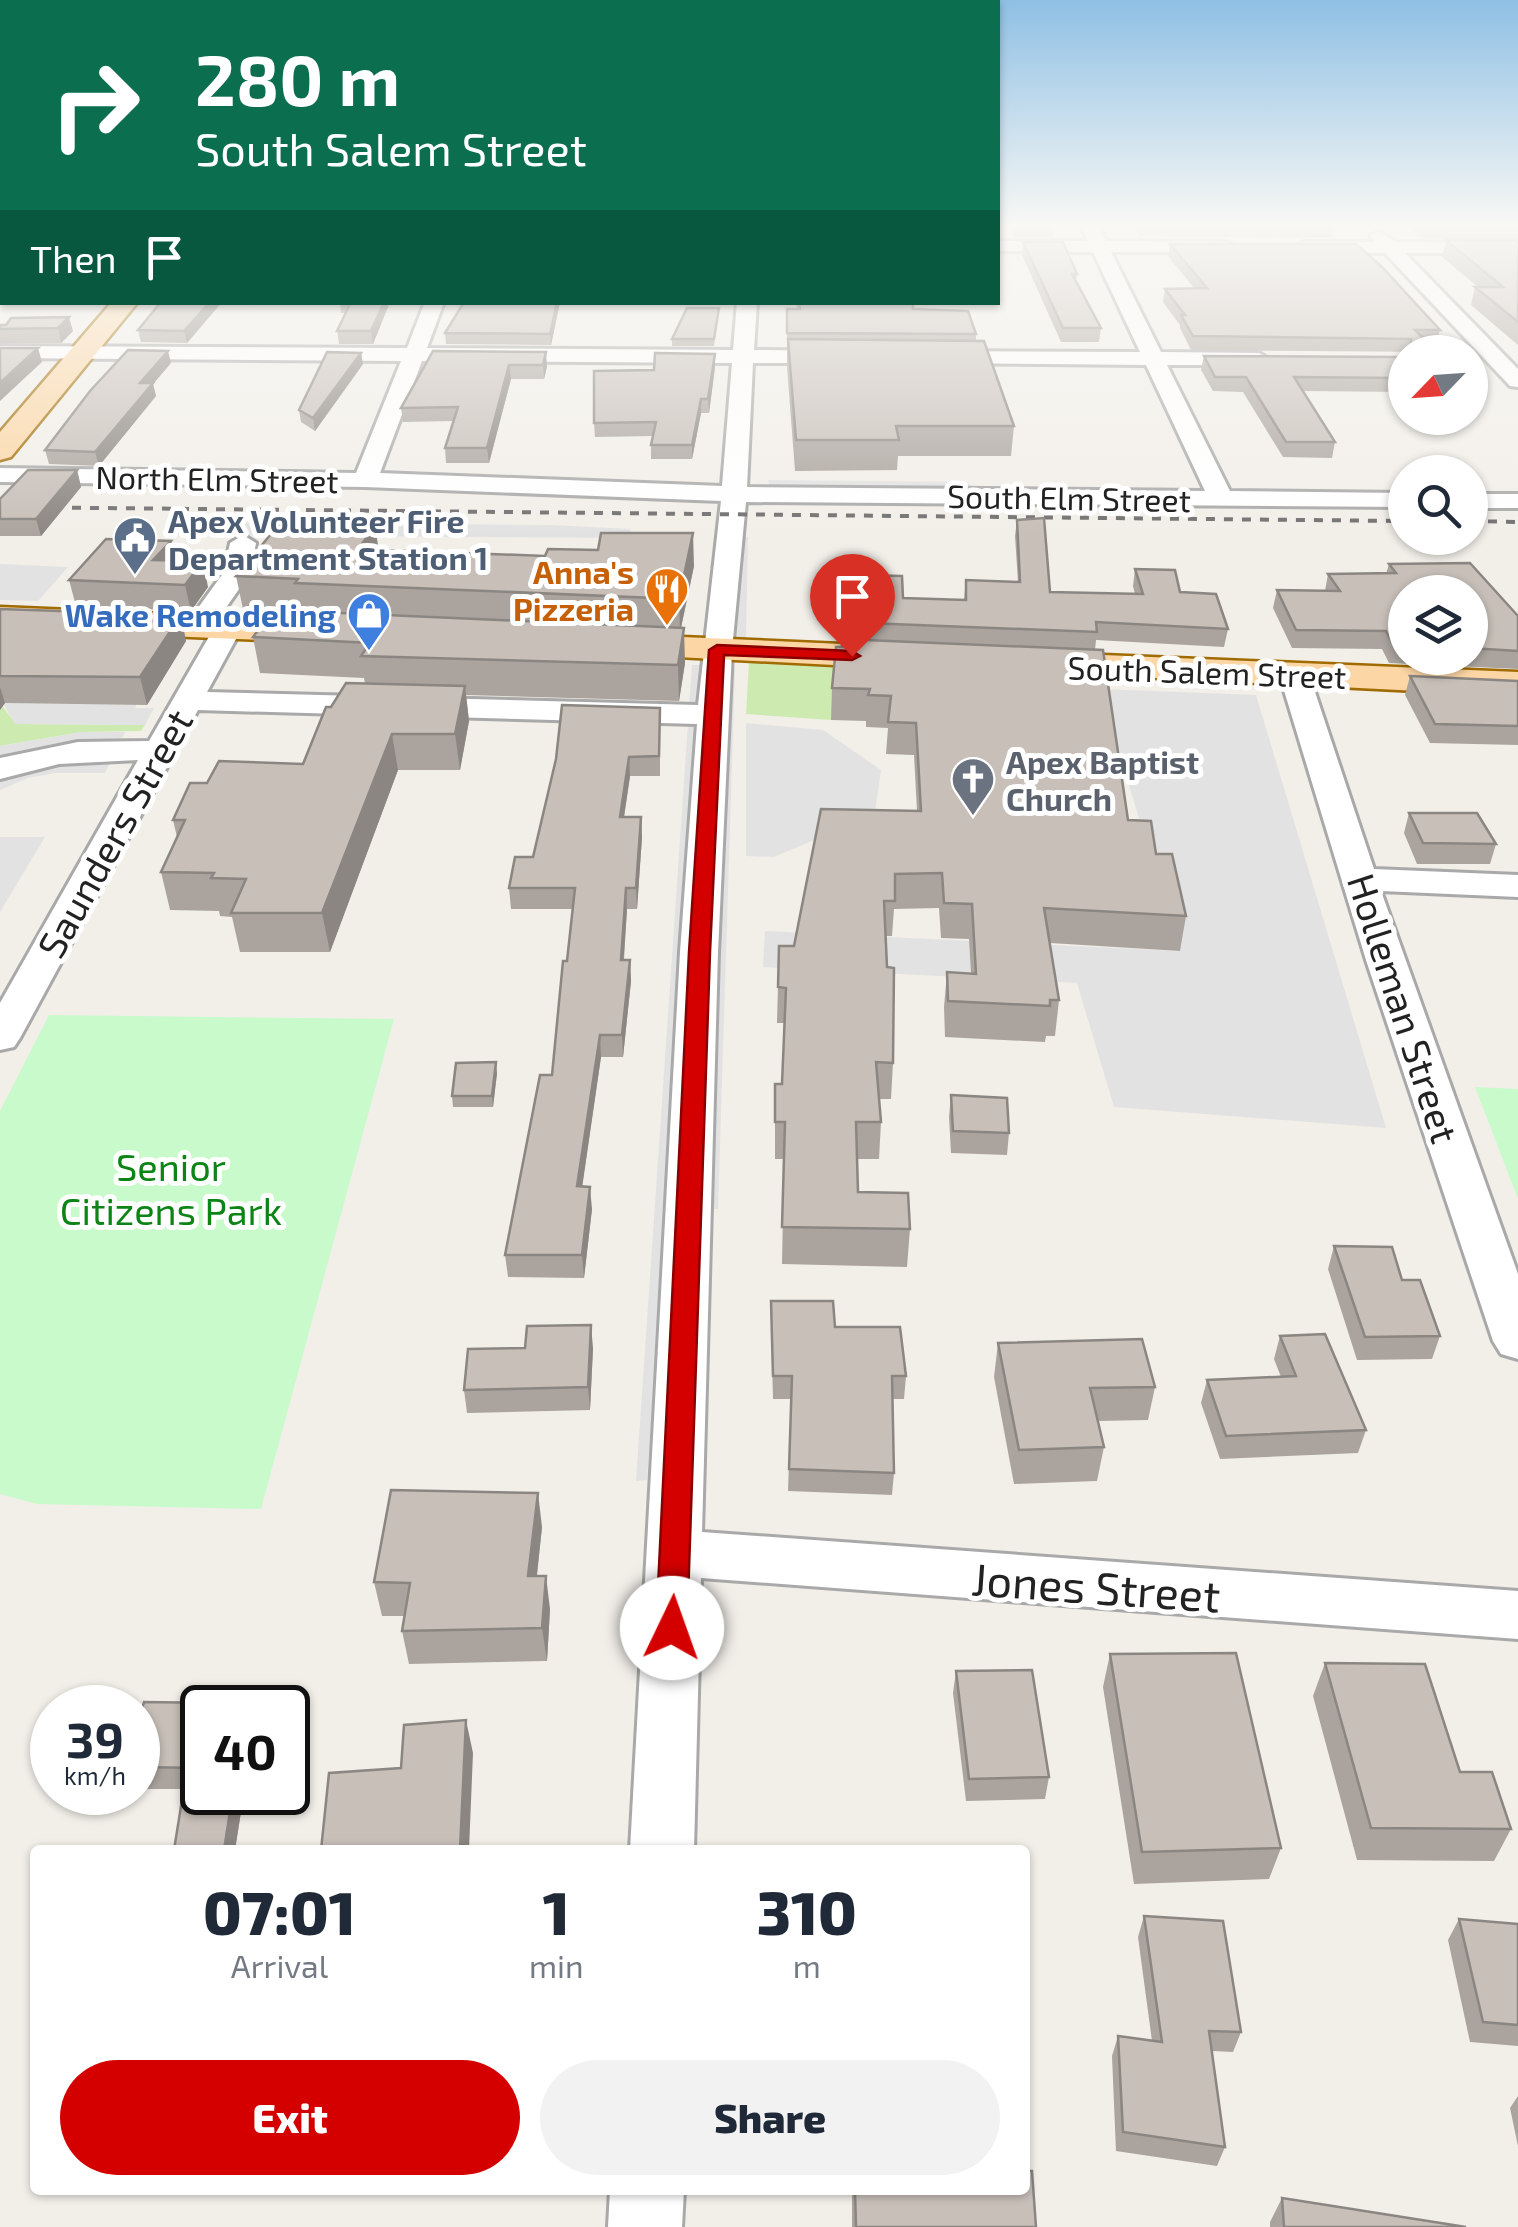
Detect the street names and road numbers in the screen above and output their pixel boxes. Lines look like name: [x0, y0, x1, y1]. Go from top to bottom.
street label: North Elm Street: [95, 457, 339, 499]
street label: South Elm Street: [947, 476, 1191, 518]
street label: South Salem Street: [1067, 647, 1347, 695]
street label: Saunders Street: [27, 701, 201, 965]
street label: Holleman Street: [1339, 868, 1469, 1148]
street label: Jones Street: [970, 1550, 1222, 1622]

